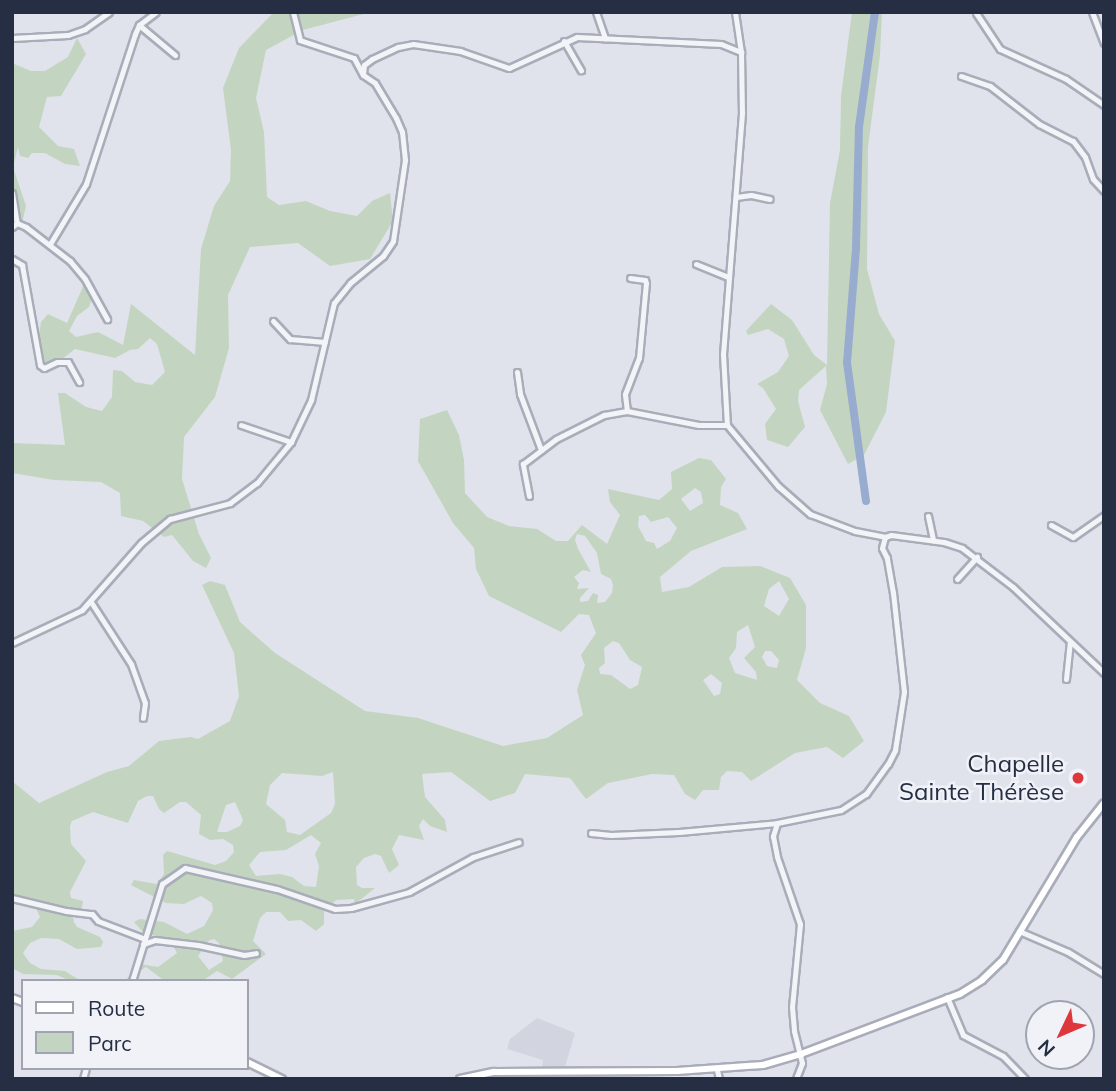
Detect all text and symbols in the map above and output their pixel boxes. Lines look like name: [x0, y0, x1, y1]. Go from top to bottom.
place label: Chapelle Sainte Thérèse: [899, 750, 1064, 806]
marker: Chapelle Sainte Thérèse: [1070, 770, 1086, 786]
legend: [21, 979, 248, 1070]
text: Route: [88, 995, 145, 1021]
north arrow: [1025, 1000, 1095, 1070]
text: Parc: [88, 1030, 132, 1056]
text: N: [1033, 1035, 1060, 1062]

